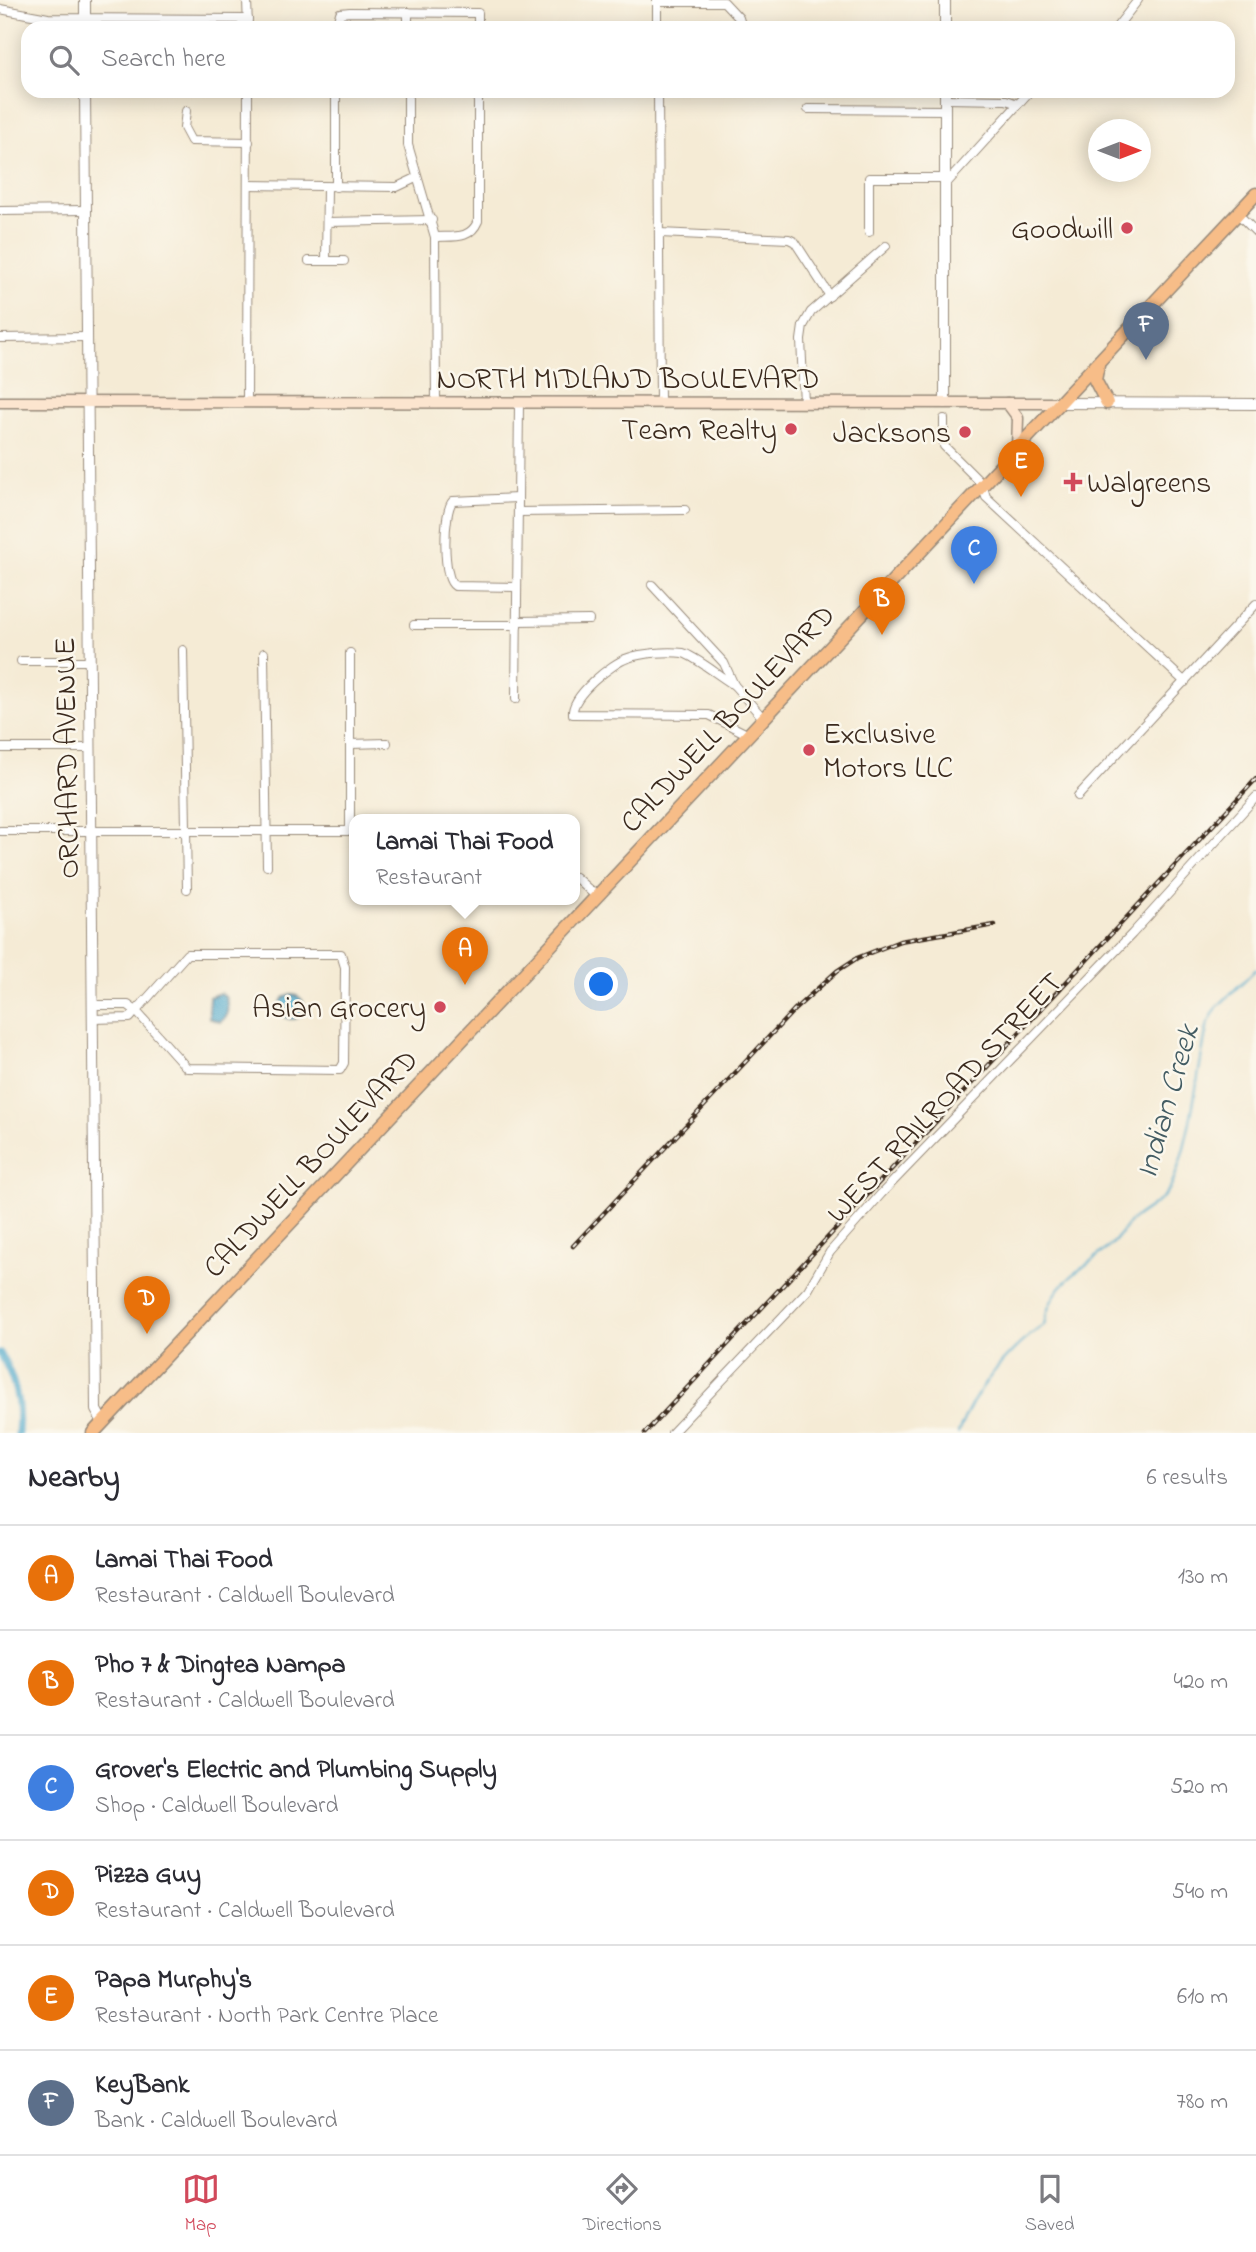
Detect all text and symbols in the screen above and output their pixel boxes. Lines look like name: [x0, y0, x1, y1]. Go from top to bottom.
search box: [21, 21, 1235, 98]
icon: search: [45, 41, 83, 79]
text: Search here: [101, 41, 226, 79]
north arrow: [1088, 119, 1151, 182]
place label: Goodwill: [1011, 209, 1113, 253]
marker: Goodwill: [1119, 220, 1135, 236]
pin: F: [1123, 302, 1169, 360]
street label: NORTH MIDLAND BOULEVARD: [437, 359, 819, 403]
place label: Team Realty: [621, 410, 777, 454]
place label: Jacksons: [833, 413, 951, 457]
marker: Team Realty: [783, 421, 799, 437]
marker: Jacksons: [957, 424, 973, 440]
pin: E: [998, 439, 1044, 497]
place label: Walgreens: [1087, 463, 1211, 507]
marker: Walgreens: [1065, 474, 1081, 490]
pin: C: [951, 526, 997, 584]
pin: B: [859, 577, 905, 635]
street label: CALDWELL BOULEVARD: [611, 596, 847, 844]
street label: ORCHARD AVENUE: [45, 637, 93, 879]
place label: Exclusive Motors LLC: [823, 714, 953, 792]
marker: Exclusive Motors LLC: [801, 742, 817, 758]
popup: [349, 814, 580, 905]
text: Lamai Thai Food: [376, 824, 553, 862]
text: Restaurant: [376, 862, 482, 895]
pin: A: [442, 927, 488, 985]
street label: WEST RAILROAD STREET: [818, 963, 1075, 1235]
your location: [584, 967, 618, 1001]
place label: Asian Grocery: [252, 988, 426, 1032]
marker: Asian Grocery: [432, 999, 448, 1015]
water label: Indian Creek: [1125, 1018, 1214, 1185]
street label: CALDWELL BOULEVARD: [194, 1041, 430, 1289]
pin: D: [124, 1276, 170, 1334]
text: Nearby: [28, 1457, 120, 1501]
text: 6 results: [1147, 1462, 1228, 1495]
text: Lamai Thai Food: [95, 1542, 273, 1580]
text: A: [44, 1561, 58, 1594]
text: 130 m: [1178, 1561, 1228, 1594]
text: Restaurant · Caldwell Boulevard: [95, 1580, 395, 1613]
text: Pho 7 & Dingtea Nampa: [95, 1647, 346, 1685]
text: B: [43, 1666, 59, 1699]
text: 420 m: [1174, 1666, 1228, 1699]
text: Restaurant · Caldwell Boulevard: [95, 1685, 395, 1718]
text: Grover's Electric and Plumbing Supply: [95, 1752, 497, 1790]
text: C: [45, 1771, 57, 1804]
text: 520 m: [1170, 1771, 1228, 1804]
text: Shop · Caldwell Boulevard: [95, 1790, 338, 1823]
text: Pizza Guy: [95, 1857, 201, 1895]
text: D: [43, 1876, 59, 1909]
text: 540 m: [1172, 1876, 1228, 1909]
text: Restaurant · Caldwell Boulevard: [95, 1895, 395, 1928]
text: Papa Murphy's: [95, 1962, 252, 2000]
text: E: [44, 1981, 58, 2014]
text: 610 m: [1177, 1981, 1228, 2014]
text: Restaurant · North Park Centre Place: [95, 2000, 438, 2033]
text: KeyBank: [95, 2067, 189, 2105]
text: F: [44, 2086, 58, 2119]
text: 780 m: [1176, 2086, 1228, 2119]
text: Bank · Caldwell Boulevard: [95, 2105, 337, 2138]
tab: Map: [182, 2170, 220, 2239]
tab: Directions: [583, 2170, 662, 2239]
tab: Saved: [1025, 2170, 1074, 2239]

